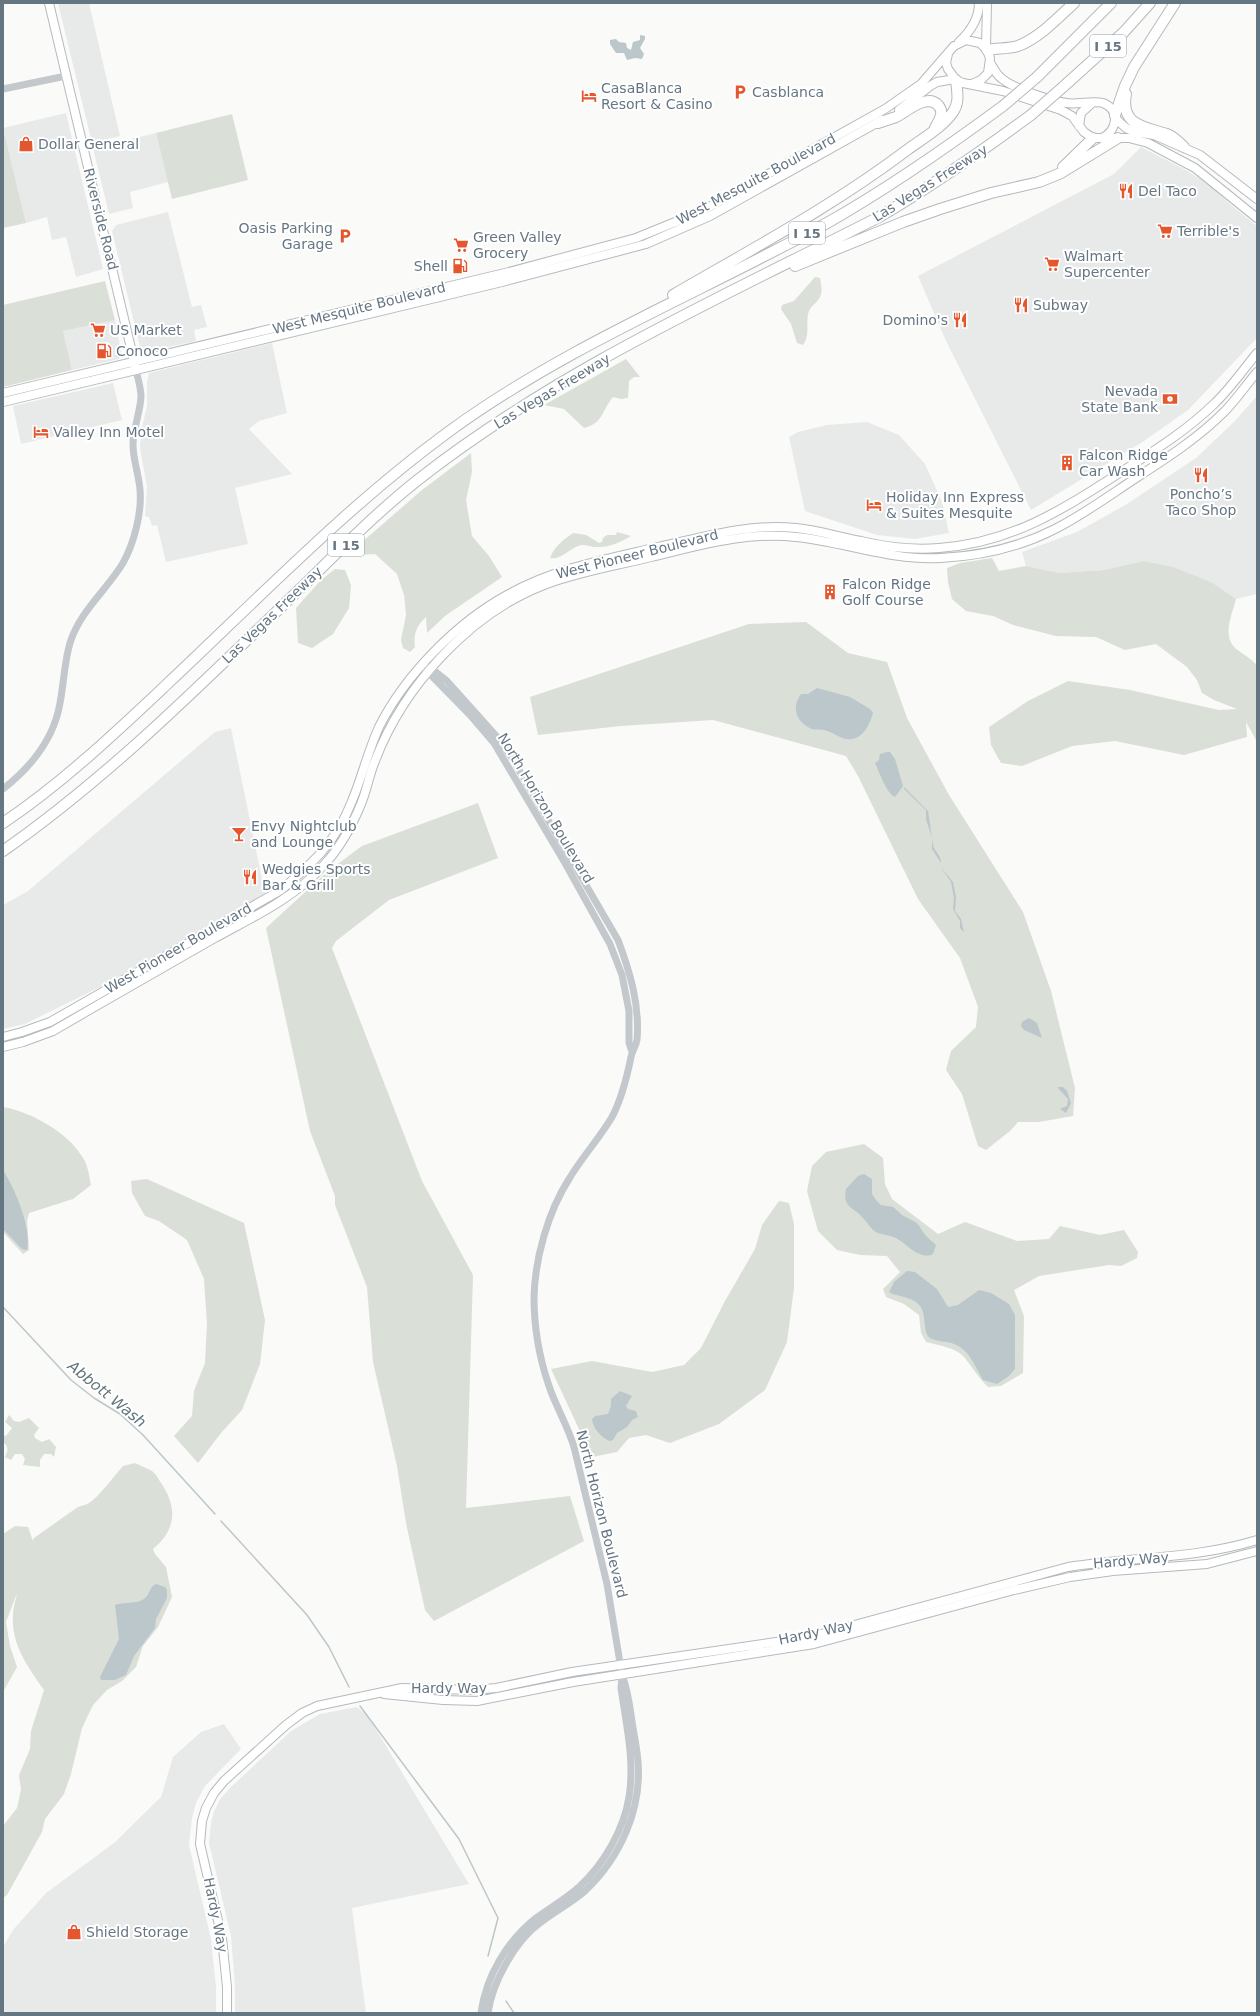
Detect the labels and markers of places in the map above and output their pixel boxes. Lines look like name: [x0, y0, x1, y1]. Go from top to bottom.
place label: CasaBlanca Resort & Casino: [601, 80, 713, 112]
parking icon: Casblanca: [731, 83, 749, 101]
place label: Casblanca: [752, 84, 824, 100]
hotel icon: CasaBlanca Resort & Casino: [580, 87, 598, 105]
shop icon: Dollar General: [17, 135, 35, 153]
place label: Dollar General: [38, 136, 139, 152]
restaurant icon: Del Taco: [1117, 182, 1135, 200]
place label: Del Taco: [1138, 183, 1197, 199]
place label: Oasis Parking Garage: [239, 220, 333, 252]
supermarket icon: Terrible's: [1156, 222, 1174, 240]
place label: Terrible's: [1176, 223, 1239, 239]
parking icon: Oasis Parking Garage: [336, 227, 354, 245]
place label: Green Valley Grocery: [473, 229, 562, 261]
supermarket icon: Green Valley Grocery: [452, 236, 470, 254]
place label: Walmart Supercenter: [1064, 248, 1150, 280]
supermarket icon: Walmart Supercenter: [1043, 255, 1061, 273]
fuel station icon: Shell: [451, 257, 469, 275]
place label: Shell: [414, 258, 448, 274]
restaurant icon: Subway: [1012, 296, 1030, 314]
place label: Subway: [1033, 297, 1088, 313]
restaurant icon: Domino's: [951, 311, 969, 329]
place label: Domino's: [883, 312, 948, 328]
supermarket icon: US Market: [89, 321, 107, 339]
place label: US Market: [110, 322, 182, 338]
fuel station icon: Conoco: [95, 342, 113, 360]
place label: Conoco: [116, 343, 168, 359]
place label: Nevada State Bank: [1081, 383, 1159, 415]
bank icon: Nevada State Bank: [1161, 390, 1179, 408]
hotel icon: Valley Inn Motel: [32, 423, 50, 441]
place label: Valley Inn Motel: [53, 424, 164, 440]
place label: Falcon Ridge Car Wash: [1079, 447, 1168, 479]
building icon: Falcon Ridge Car Wash: [1058, 454, 1076, 472]
restaurant icon: Poncho’s Taco Shop: [1192, 466, 1210, 484]
place label: Poncho’s Taco Shop: [1165, 486, 1236, 518]
place label: Holiday Inn Express & Suites Mesquite: [886, 489, 1024, 521]
hotel icon: Holiday Inn Express & Suites Mesquite: [865, 496, 883, 514]
place label: Falcon Ridge Golf Course: [842, 576, 931, 608]
building icon: Falcon Ridge Golf Course: [821, 583, 839, 601]
place label: Envy Nightclub and Lounge: [251, 818, 357, 850]
bar icon: Envy Nightclub and Lounge: [230, 825, 248, 843]
place label: Wedgies Sports Bar & Grill: [262, 861, 371, 893]
restaurant icon: Wedgies Sports Bar & Grill: [241, 868, 259, 886]
shop icon: Shield Storage: [65, 1923, 83, 1941]
place label: Shield Storage: [86, 1924, 188, 1940]

